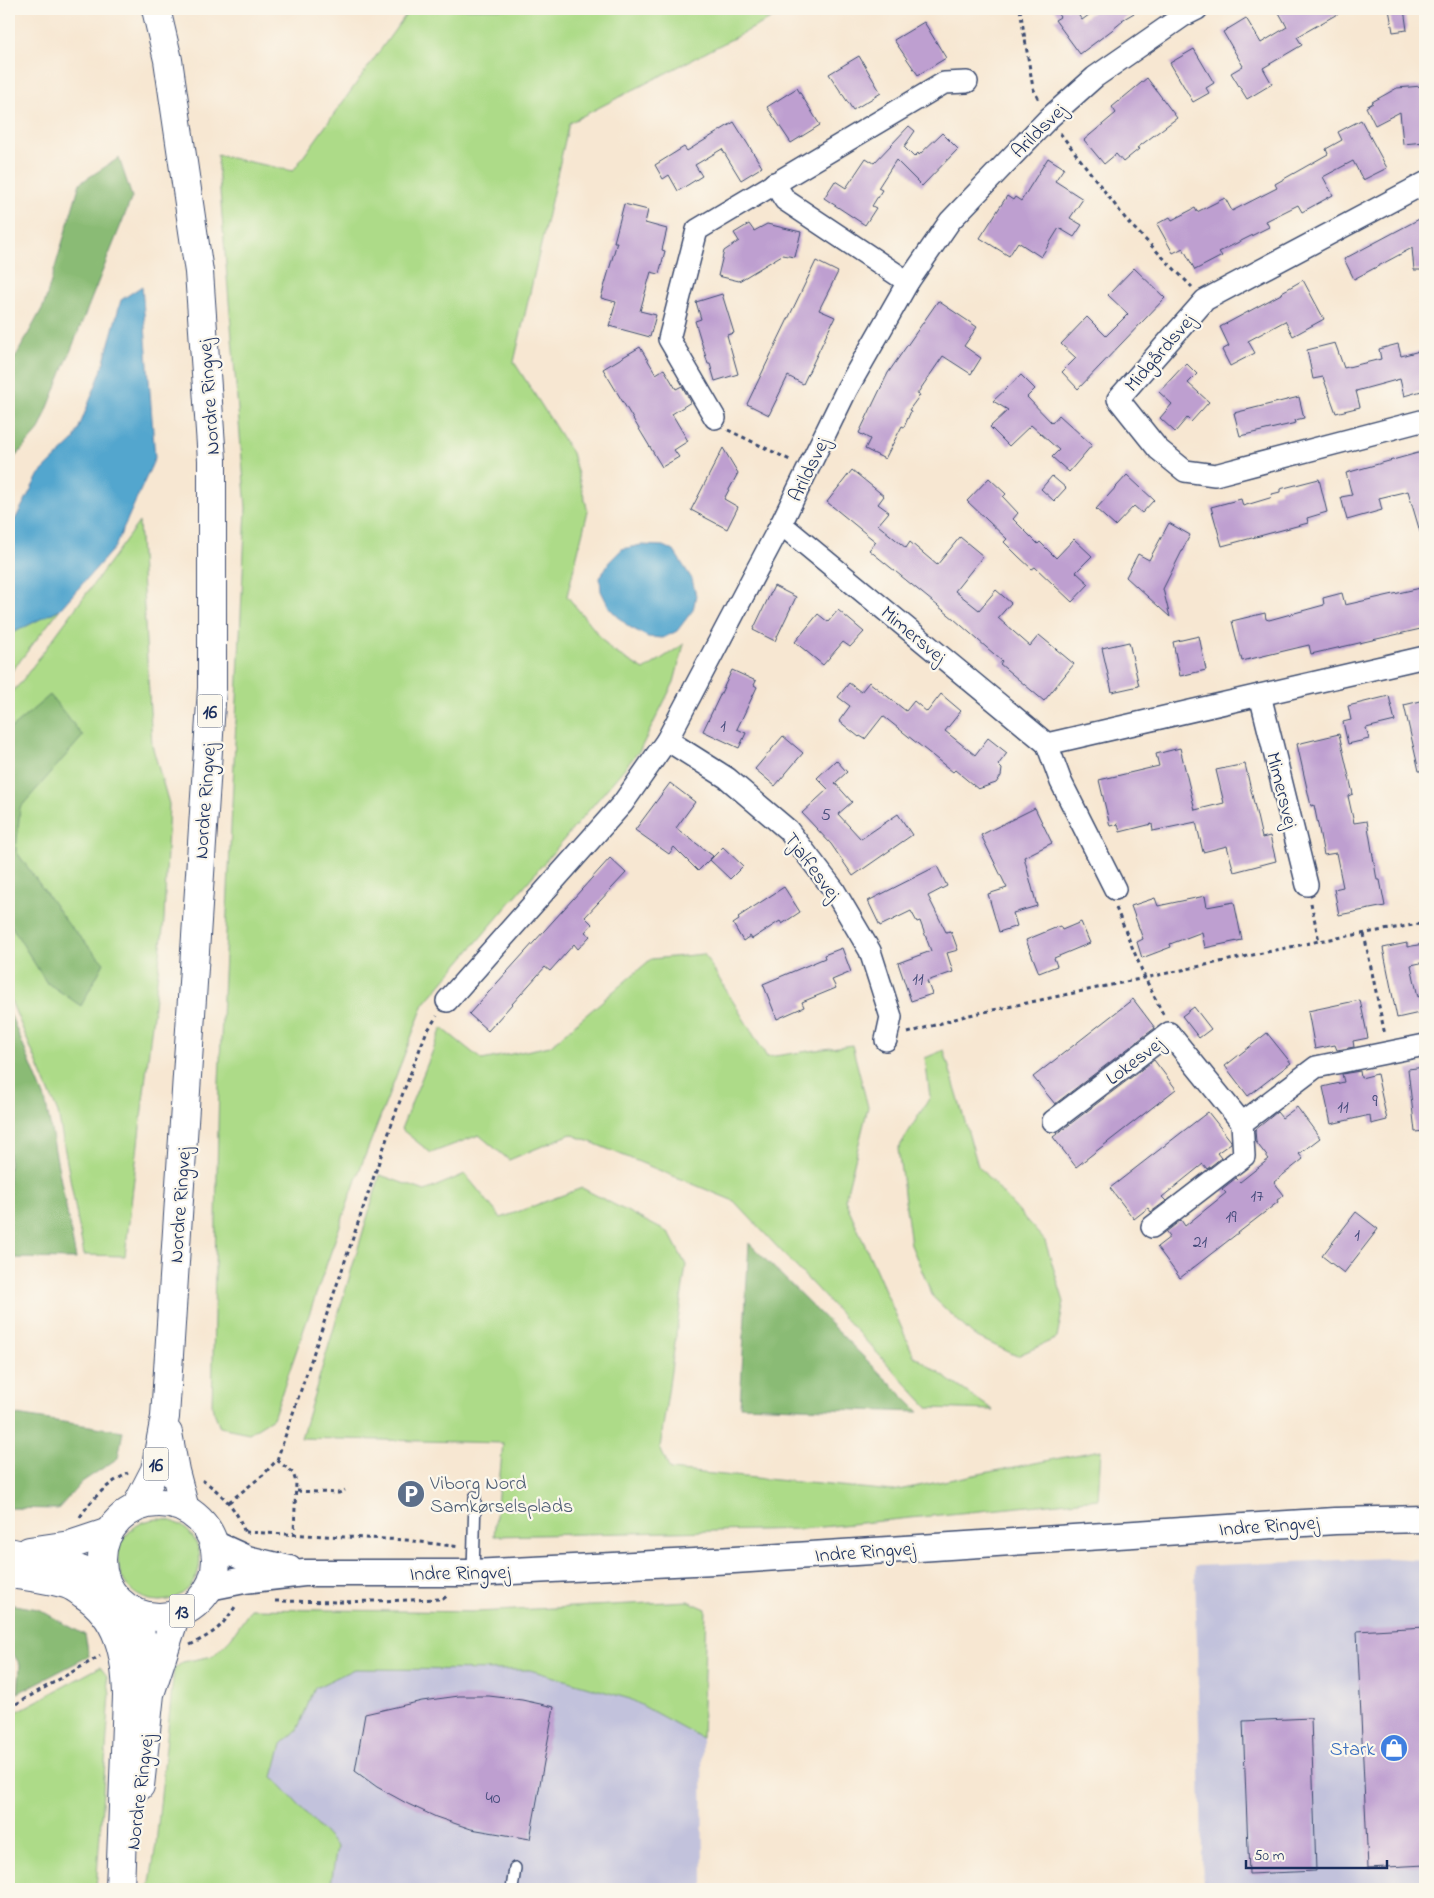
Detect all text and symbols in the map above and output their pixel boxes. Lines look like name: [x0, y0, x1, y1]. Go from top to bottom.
street label: Arildsvej: [1005, 97, 1075, 166]
street label: Midgårdsvej: [1119, 307, 1205, 400]
street label: Nordre Ringvej: [192, 337, 230, 456]
street label: Arildsvej: [782, 432, 839, 507]
street label: Mimersvej: [873, 600, 952, 673]
road number: 16: [198, 694, 222, 728]
house number: 1: [720, 714, 726, 740]
street label: Nordre Ringvej: [188, 741, 226, 860]
street label: Mimersvej: [1257, 749, 1304, 833]
house number: 5: [821, 803, 831, 829]
street label: Tjalfesvej: [776, 827, 847, 909]
house number: 11: [912, 967, 924, 993]
street label: Lokesvej: [1100, 1030, 1172, 1094]
house number: 9: [1372, 1089, 1378, 1115]
house number: 11: [1337, 1095, 1349, 1121]
street label: Nordre Ringvej: [163, 1145, 201, 1264]
house number: 17: [1250, 1184, 1264, 1210]
house number: 19: [1225, 1205, 1237, 1231]
house number: 1: [1354, 1223, 1360, 1249]
house number: 21: [1193, 1230, 1208, 1256]
road number: 16: [144, 1448, 168, 1480]
place label: Viborg Nord Samkørselsplads: [429, 1470, 573, 1522]
parking icon: Viborg Nord Samkørselsplads: [396, 1479, 426, 1509]
street label: Indre Ringvej: [1218, 1509, 1322, 1546]
street label: Indre Ringvej: [814, 1535, 918, 1572]
street label: Indre Ringvej: [409, 1559, 512, 1591]
road number: 13: [170, 1594, 194, 1628]
street label: Nordre Ringvej: [120, 1732, 164, 1852]
shop icon: Stark: [1379, 1733, 1409, 1763]
place label: Stark: [1330, 1736, 1375, 1765]
house number: 40: [485, 1786, 501, 1812]
scale bar: [1246, 1838, 1388, 1870]
text: 50 m: [1254, 1845, 1285, 1867]

